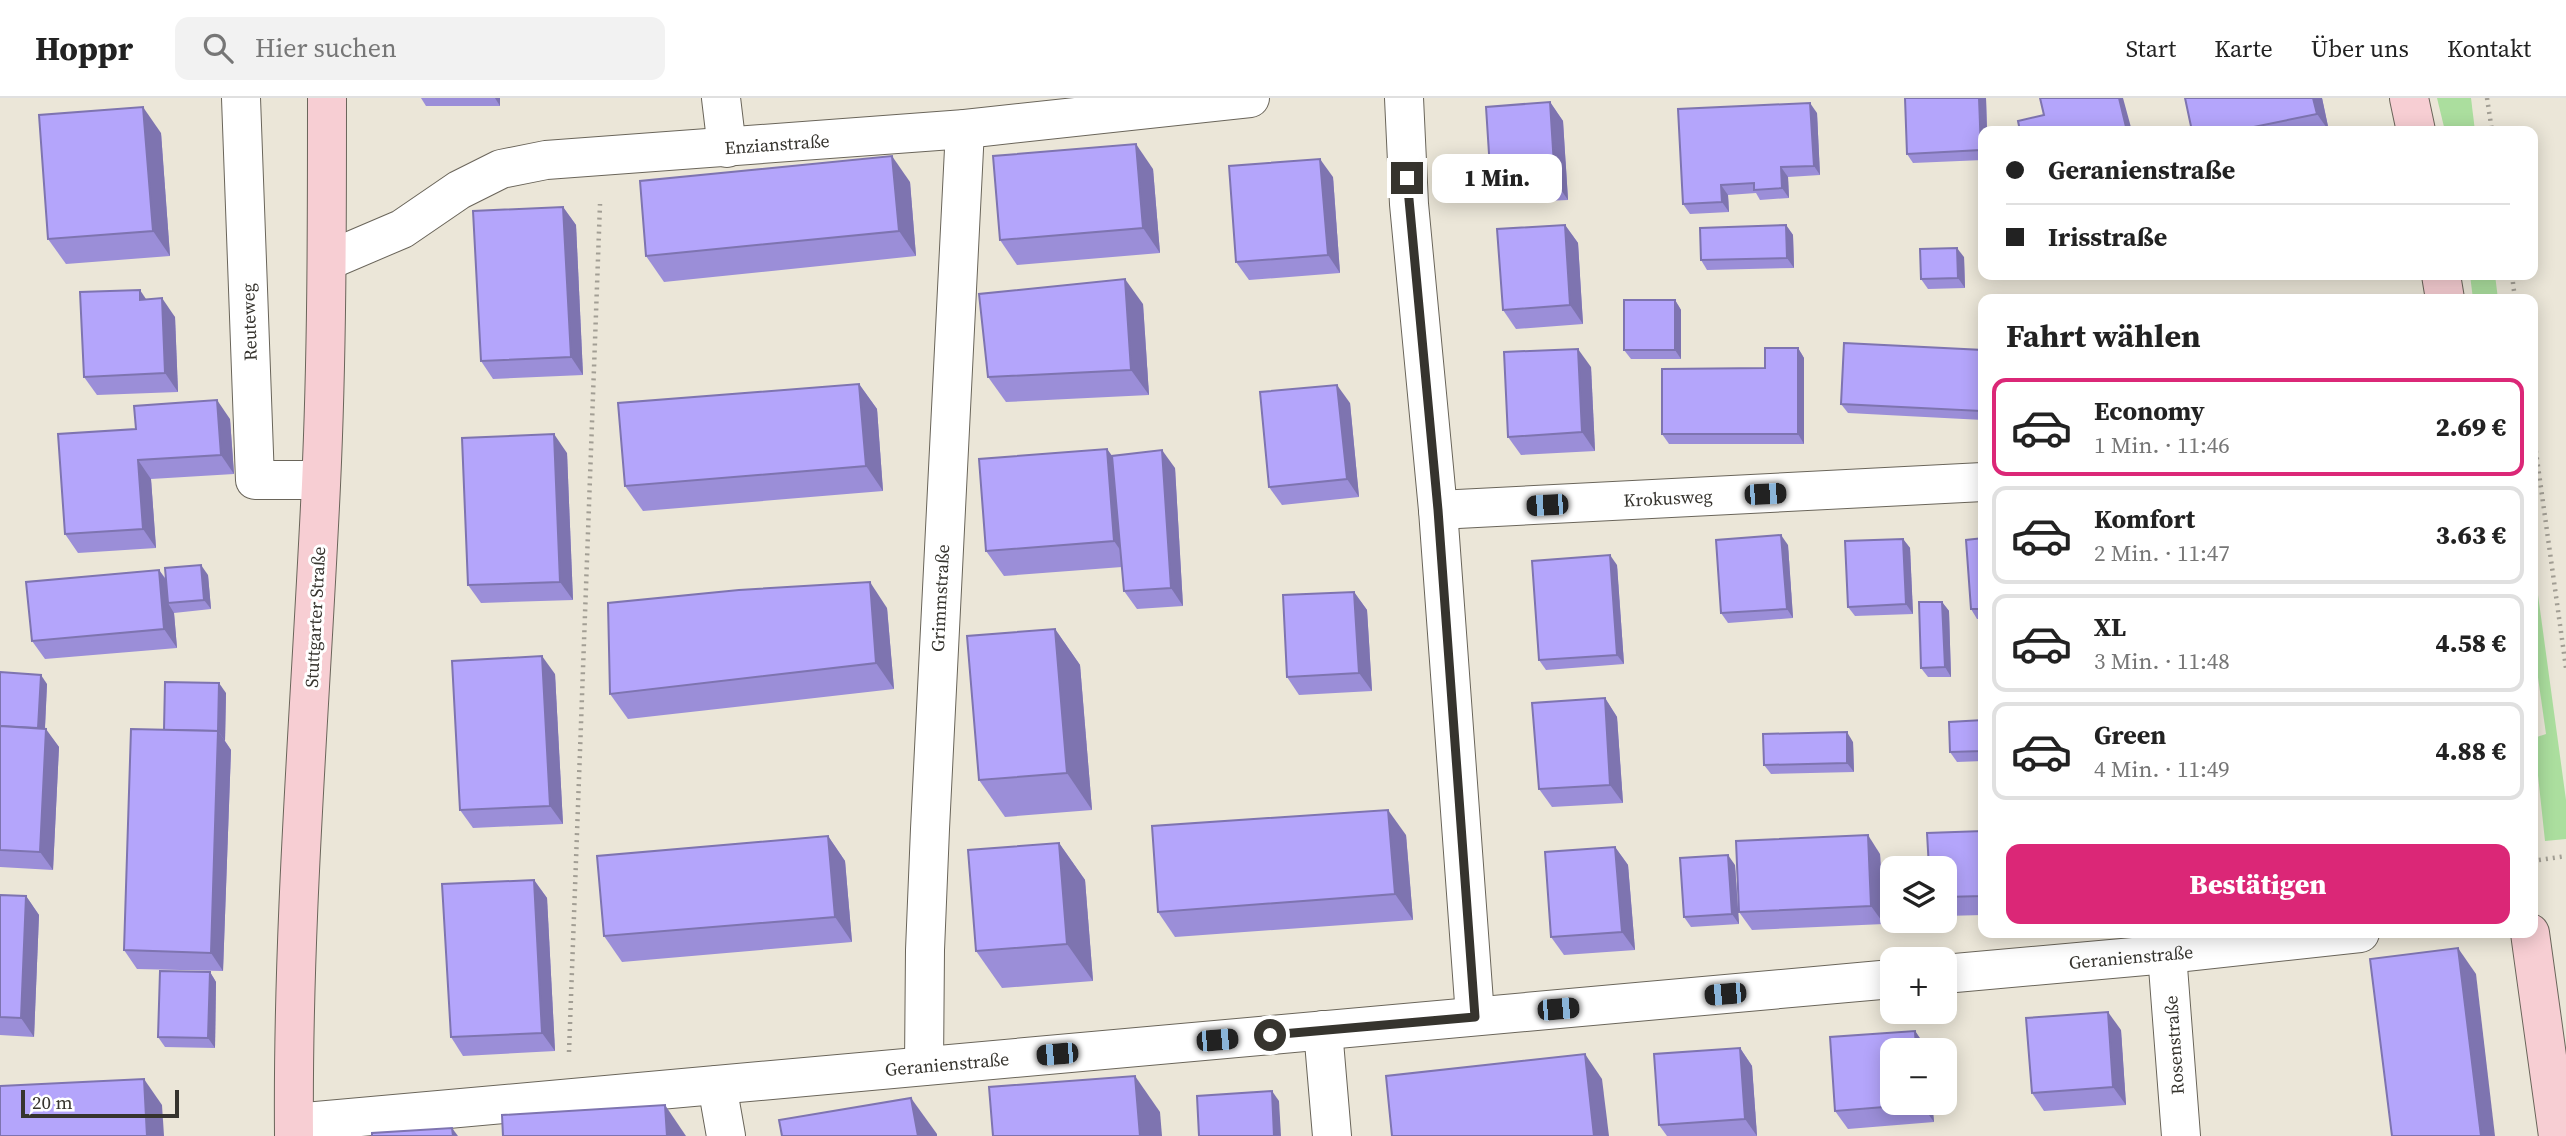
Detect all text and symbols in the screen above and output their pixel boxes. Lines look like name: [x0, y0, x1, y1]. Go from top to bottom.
search box: [175, 17, 665, 80]
text: Hoppr: [35, 26, 133, 71]
icon: search: [199, 29, 237, 67]
text: Hier suchen: [255, 30, 397, 66]
text: Start: [2126, 32, 2176, 65]
text: Karte: [2214, 32, 2273, 65]
text: Über uns: [2311, 32, 2409, 65]
text: Kontakt: [2447, 32, 2531, 65]
street label: Enzianstraße: [724, 128, 830, 160]
text: Geranienstraße: [2048, 152, 2235, 188]
callout: 1 Min.: [1432, 154, 1561, 202]
route end: [1391, 162, 1423, 194]
text: 1 Min.: [1464, 162, 1530, 194]
text: Irisstraße: [2048, 219, 2167, 255]
street label: Reuteweg: [235, 283, 263, 361]
text: Fahrt wählen: [2006, 314, 2201, 358]
text: Economy: [2094, 393, 2205, 429]
icon: car: [2010, 396, 2073, 459]
text: 2.69 €: [2435, 409, 2506, 445]
text: 1 Min. · 11:46: [2094, 429, 2230, 461]
car: [1744, 482, 1787, 506]
street label: Krokusweg: [1623, 483, 1713, 513]
car: [1526, 493, 1569, 517]
text: Komfort: [2094, 501, 2195, 537]
icon: car: [2010, 504, 2073, 567]
text: 3.63 €: [2435, 517, 2506, 553]
text: 2 Min. · 11:47: [2094, 537, 2230, 569]
street label: Grimmstraße: [925, 544, 955, 652]
street label: Stuttgarter Straße: [299, 546, 331, 688]
text: XL: [2094, 609, 2126, 645]
icon: car: [2010, 612, 2073, 675]
text: 4.58 €: [2435, 625, 2506, 661]
text: 3 Min. · 11:48: [2094, 645, 2230, 677]
text: Green: [2094, 717, 2166, 753]
icon: car: [2010, 720, 2073, 783]
text: 4.88 €: [2435, 733, 2506, 769]
text: 4 Min. · 11:49: [2094, 753, 2230, 785]
button: Bestätigen: [2006, 844, 2510, 924]
map controls: [1880, 856, 1957, 1115]
button: layers: [1880, 856, 1957, 933]
street label: Geranienstraße: [2068, 939, 2194, 975]
button: +: [1880, 947, 1957, 1024]
car: [1704, 982, 1747, 1006]
street label: Rosenstraße: [2158, 995, 2190, 1095]
car: [1537, 997, 1580, 1021]
route start: [1254, 1019, 1286, 1051]
car: [1196, 1028, 1239, 1052]
button: −: [1880, 1038, 1957, 1115]
car: [1036, 1042, 1079, 1066]
street label: Geranienstraße: [884, 1046, 1010, 1082]
scale bar: [21, 1087, 178, 1119]
text: 20 m: [32, 1089, 73, 1115]

